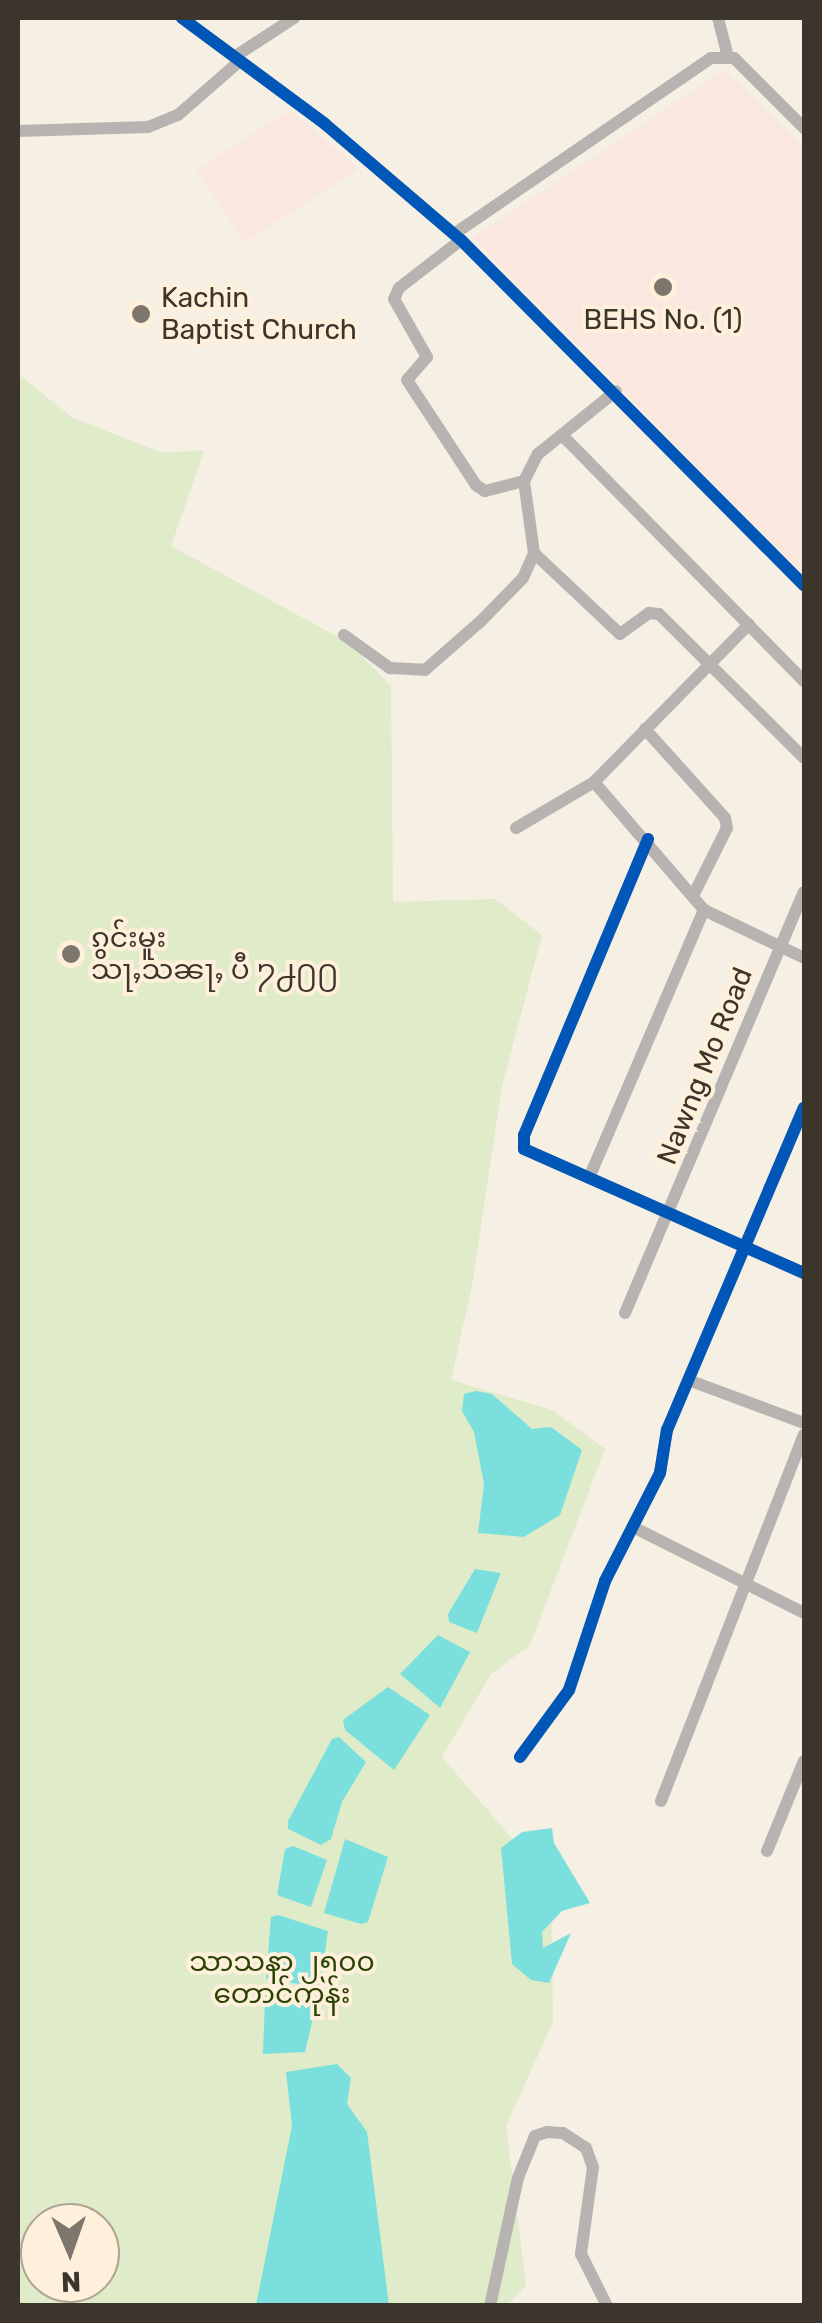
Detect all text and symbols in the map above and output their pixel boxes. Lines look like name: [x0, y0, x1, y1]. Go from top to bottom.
marker: BEHS No. (1): [652, 276, 674, 298]
place label: Kachin Baptist Church: [161, 281, 357, 347]
marker: Kachin Baptist Church: [130, 303, 152, 325]
place label: BEHS No. (1): [583, 303, 743, 337]
place label: ၵွင်းမူး သႃႇသၼႃႇ ပီ ႒႕႐႐: [91, 921, 338, 987]
marker: ၵွင်းမူး သႃႇသၼႃႇ ပီ ႒႕႐႐: [60, 943, 82, 965]
street label: Nawng Mo Road: [650, 963, 760, 1169]
park label: သာသနာ ၂၅၀၀ တောင်ကုန်း: [189, 1945, 375, 2011]
north arrow: [20, 2203, 120, 2303]
text: N: [60, 2265, 82, 2298]

